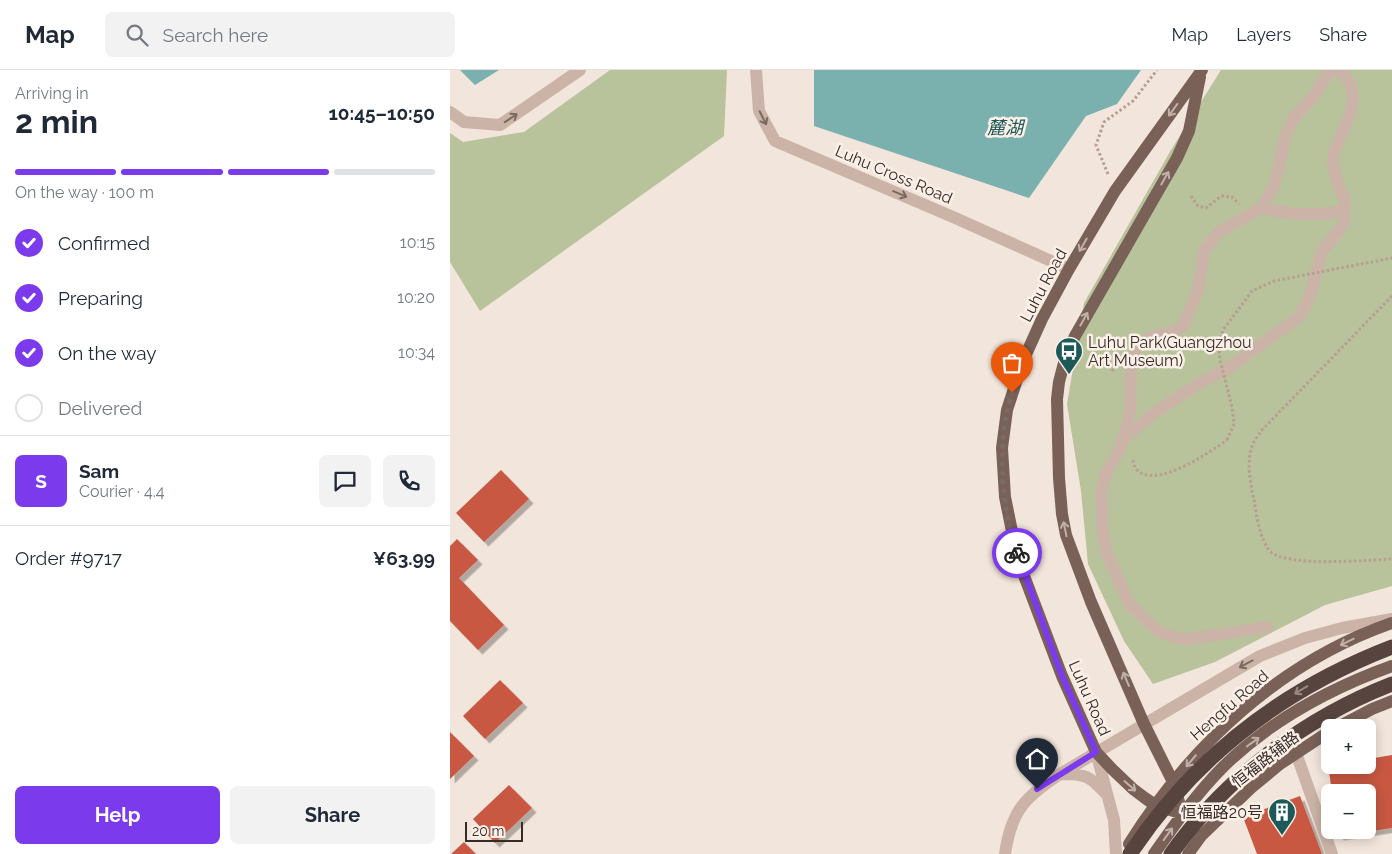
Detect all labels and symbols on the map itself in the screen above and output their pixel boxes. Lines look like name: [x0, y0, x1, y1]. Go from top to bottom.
one-way arrow: [1168, 103, 1178, 117]
one-way arrow: [758, 110, 768, 125]
one-way arrow: [504, 113, 518, 123]
water label: 麓湖: [987, 117, 1026, 138]
street label: Luhu Cross Road: [832, 141, 955, 208]
one-way arrow: [1160, 172, 1170, 186]
one-way arrow: [892, 190, 907, 200]
one-way arrow: [1078, 238, 1088, 252]
street label: Luhu Road: [1016, 245, 1071, 325]
one-way arrow: [1079, 312, 1089, 327]
place label: Luhu Park(Guangzhou Art Museum): [1088, 333, 1252, 370]
bus stop icon: Luhu Park(Guangzhou Art Museum): [1054, 336, 1084, 375]
pin: [991, 342, 1033, 393]
one-way arrow: [1060, 521, 1070, 537]
courier: [992, 528, 1042, 578]
one-way arrow: [1340, 638, 1355, 647]
street label: Luhu Road: [1065, 658, 1115, 739]
one-way arrow: [1239, 660, 1254, 669]
street label: Hengfu Road: [1186, 666, 1272, 745]
one-way arrow: [1120, 672, 1130, 687]
one-way arrow: [1294, 686, 1308, 696]
street label: 恒福路辅路: [1228, 727, 1303, 792]
one-way arrow: [1246, 736, 1259, 747]
pin: [1016, 738, 1058, 789]
one-way arrow: [1186, 754, 1197, 767]
one-way arrow: [1124, 781, 1137, 792]
building icon: 恒福路20号: [1267, 797, 1297, 836]
place label: 恒福路20号: [1181, 803, 1263, 822]
scale bar: [465, 819, 522, 842]
one-way arrow: [1163, 827, 1173, 841]

